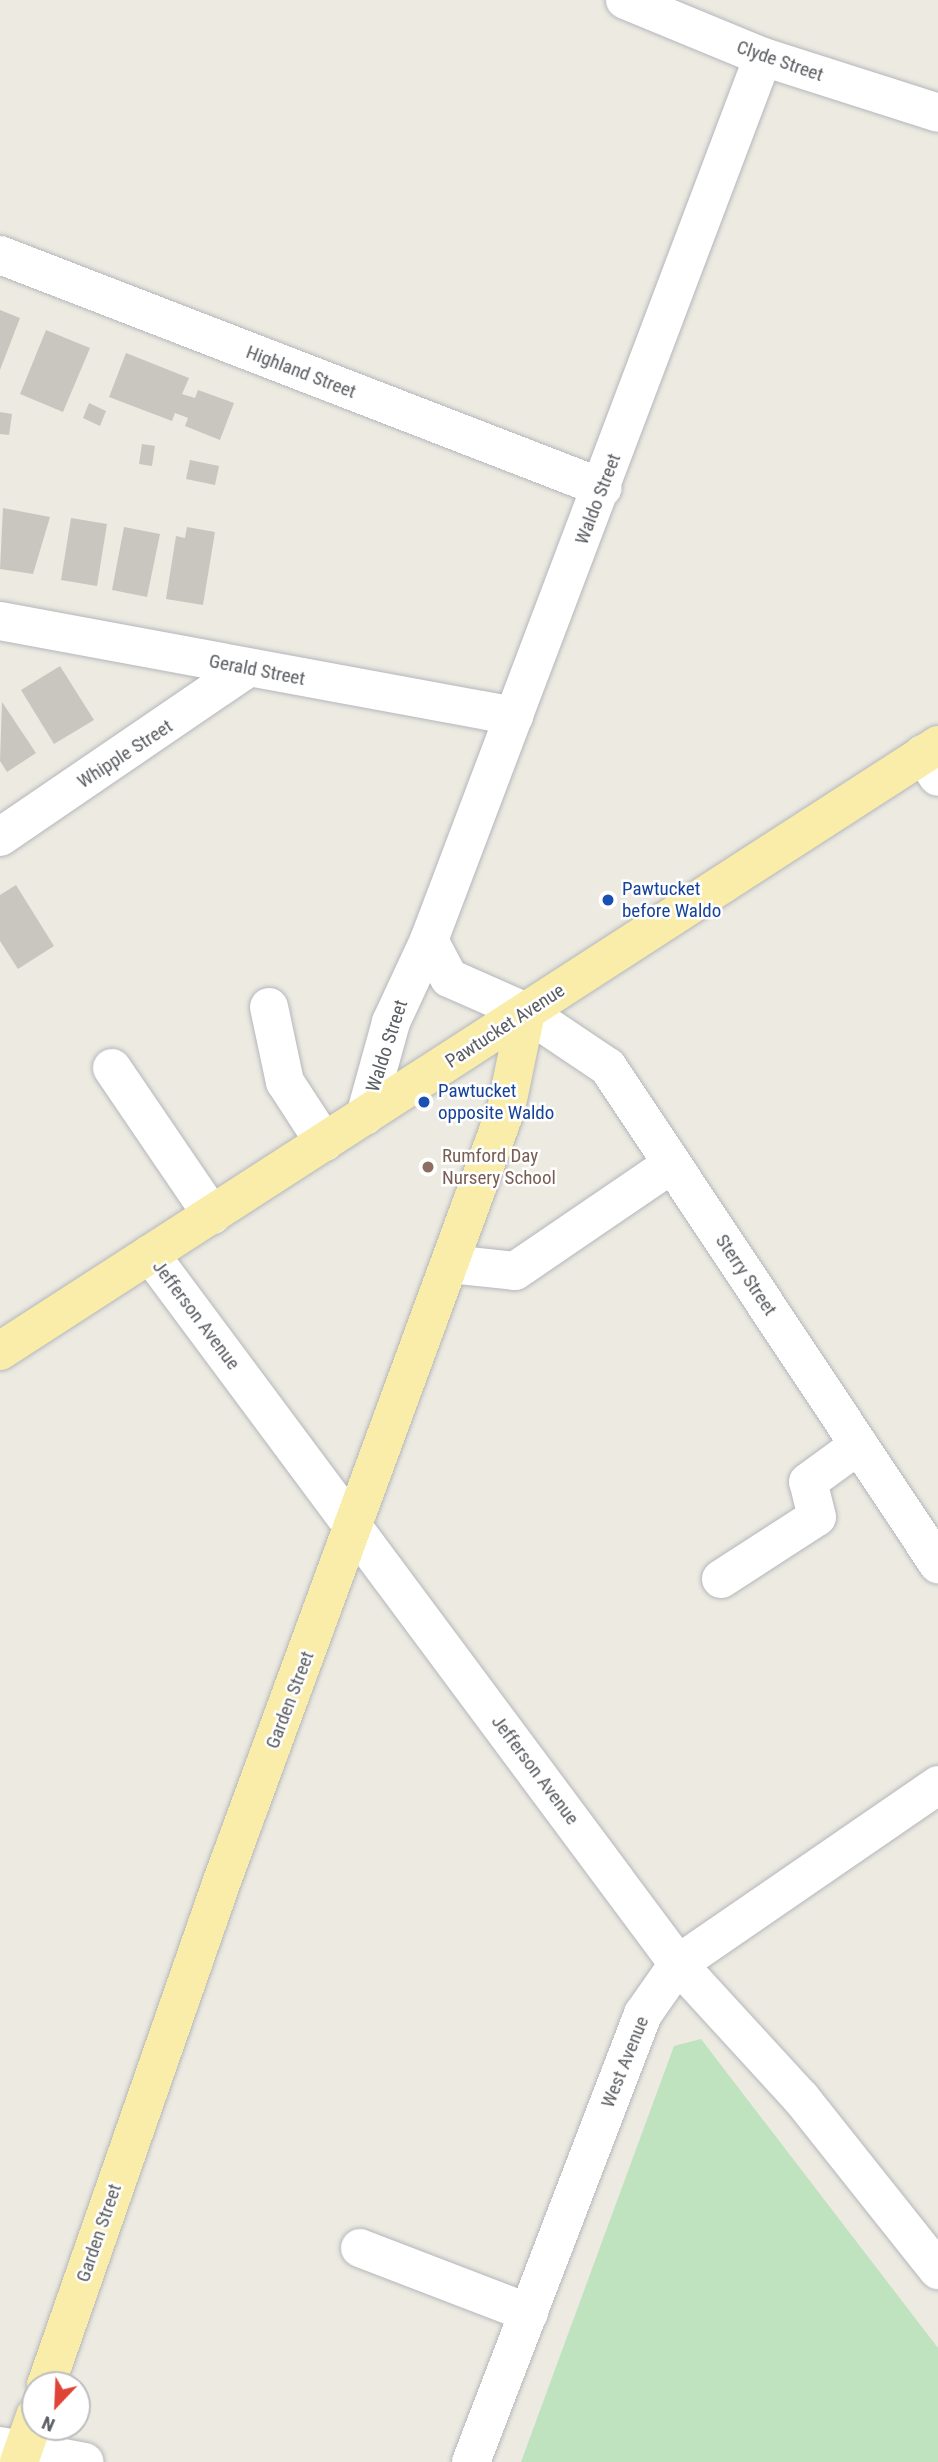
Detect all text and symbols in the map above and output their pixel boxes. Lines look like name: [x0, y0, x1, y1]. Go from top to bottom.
street label: Clyde Street: [734, 36, 826, 86]
street label: Highland Street: [243, 341, 359, 403]
street label: Waldo Street: [570, 450, 626, 548]
street label: Gerald Street: [207, 650, 307, 690]
street label: Whipple Street: [73, 715, 177, 793]
place label: Pawtucket before Waldo: [622, 878, 721, 922]
marker: Pawtucket before Waldo: [600, 892, 616, 908]
street label: Pawtucket Avenue: [441, 979, 569, 1073]
street label: Waldo Street: [361, 997, 413, 1095]
place label: Pawtucket opposite Waldo: [438, 1080, 554, 1124]
marker: Pawtucket opposite Waldo: [416, 1094, 432, 1110]
place label: Rumford Day Nursery School: [442, 1145, 556, 1189]
marker: Rumford Day Nursery School: [420, 1159, 436, 1175]
street label: Sterry Street: [711, 1230, 781, 1320]
street label: Jefferson Avenue: [147, 1256, 245, 1374]
street label: Garden Street: [261, 1648, 319, 1752]
street label: Jefferson Avenue: [486, 1711, 584, 1829]
street label: West Avenue: [596, 2013, 654, 2111]
street label: Garden Street: [72, 2181, 126, 2285]
north arrow: [21, 2371, 91, 2441]
text: N: [39, 2411, 58, 2437]

